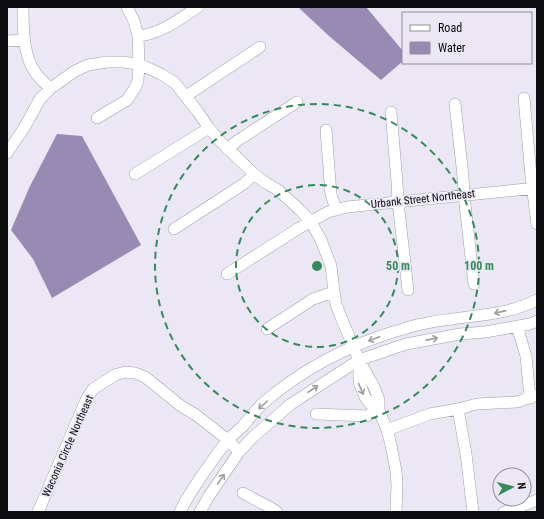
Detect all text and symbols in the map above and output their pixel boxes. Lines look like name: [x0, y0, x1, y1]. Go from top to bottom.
legend: [402, 12, 532, 64]
text: Road: [438, 21, 462, 35]
text: Water: [438, 41, 466, 55]
street label: Urbank Street Northeast: [370, 187, 476, 211]
centre of rings: [310, 259, 324, 273]
text: 50 m: [386, 259, 410, 273]
text: 100 m: [464, 259, 494, 273]
one-way arrow: [494, 309, 507, 317]
one-way arrow: [425, 335, 438, 343]
one-way arrow: [368, 336, 380, 344]
one-way arrow: [358, 382, 366, 394]
one-way arrow: [307, 385, 318, 393]
street label: Waconia Circle Northeast: [40, 393, 96, 499]
one-way arrow: [257, 400, 268, 409]
north arrow: [492, 467, 532, 507]
one-way arrow: [217, 474, 225, 485]
text: N: [515, 482, 528, 490]

